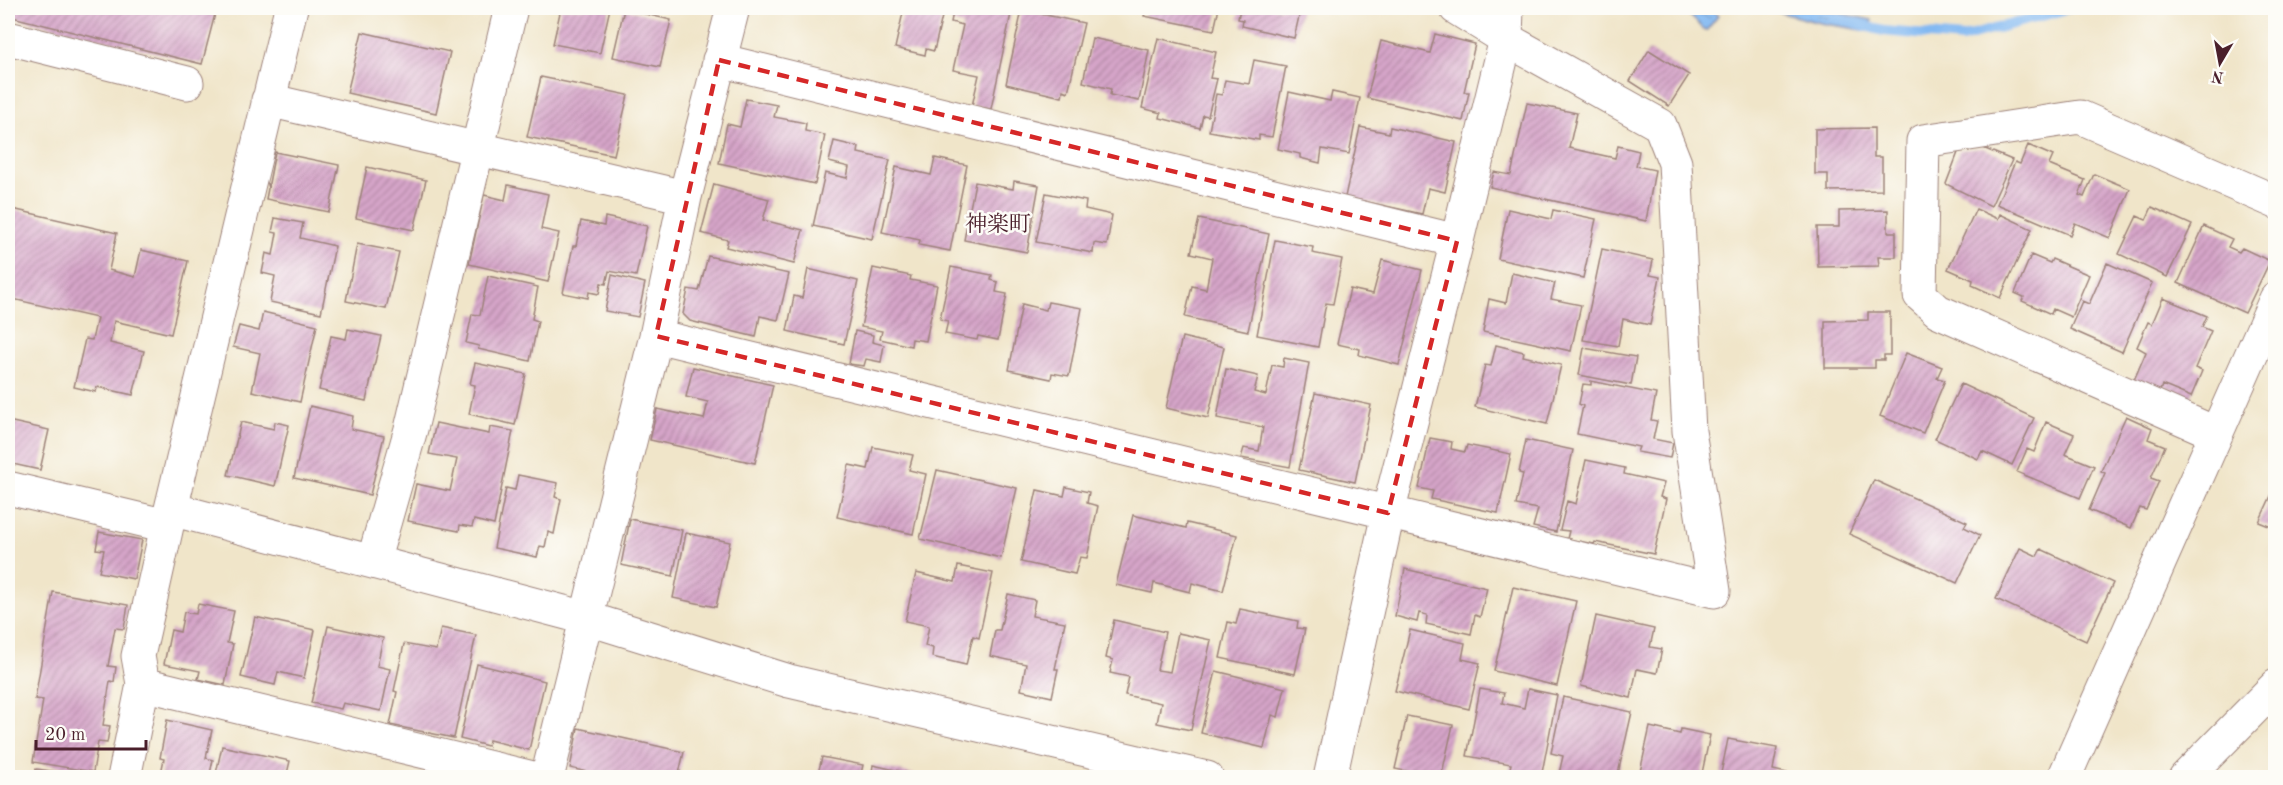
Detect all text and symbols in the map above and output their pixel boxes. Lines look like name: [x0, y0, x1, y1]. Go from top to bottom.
north arrow: [2190, 33, 2250, 93]
text: N: [2210, 67, 2225, 85]
district label: 神楽町: [965, 212, 1031, 236]
scale bar: [36, 713, 146, 751]
text: 20 m: [45, 726, 85, 744]

